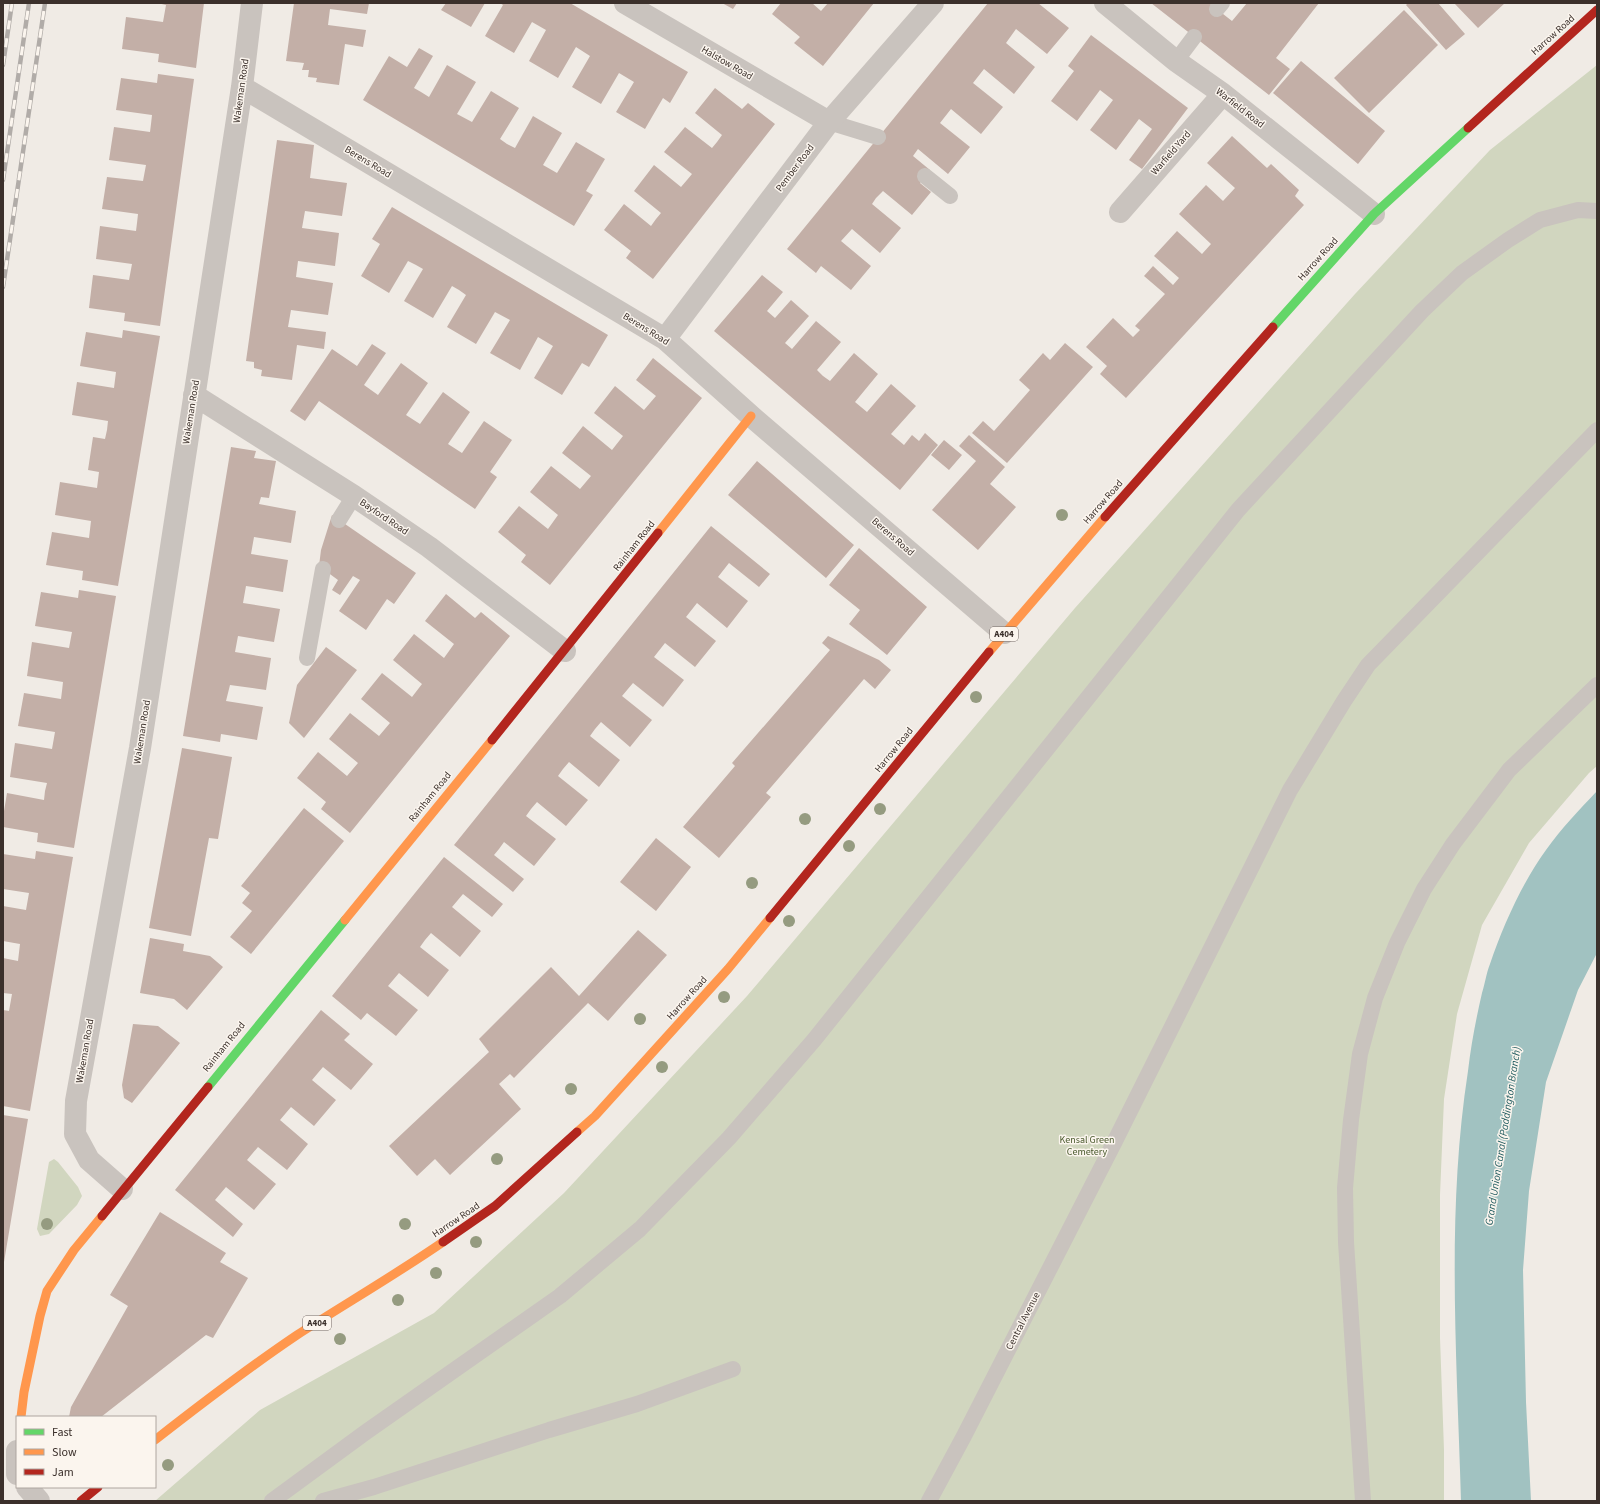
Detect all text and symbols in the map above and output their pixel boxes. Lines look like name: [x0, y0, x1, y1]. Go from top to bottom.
street label: Harrow Road: [1528, 12, 1578, 58]
street label: Halstow Road: [699, 43, 755, 83]
street label: Wakeman Road: [230, 58, 252, 124]
street label: Warfield Road: [1213, 85, 1267, 131]
street label: Warfield Yard: [1148, 128, 1194, 178]
street label: Pember Road: [773, 141, 817, 195]
street label: Berens Road: [342, 143, 394, 181]
street label: Harrow Road: [1295, 234, 1341, 284]
street label: Berens Road: [620, 309, 672, 349]
street label: Wakeman Road: [179, 379, 203, 445]
street label: Harrow Road: [1080, 477, 1126, 527]
street label: Bayford Road: [357, 495, 411, 539]
street label: Berens Road: [869, 515, 917, 559]
street label: Rainham Road: [610, 518, 658, 574]
road number: A404: [990, 627, 1018, 641]
street label: Wakeman Road: [130, 699, 154, 765]
street label: Harrow Road: [871, 724, 917, 776]
street label: Rainham Road: [405, 769, 455, 825]
street label: Harrow Road: [664, 973, 710, 1023]
street label: Wakeman Road: [72, 1018, 98, 1084]
street label: Rainham Road: [199, 1019, 249, 1075]
water label: Grand Union Canal (Paddington Branch): [1481, 1046, 1525, 1226]
park label: Kensal Green Cemetery: [1060, 1133, 1114, 1159]
street label: Harrow Road: [430, 1199, 482, 1241]
street label: Central Avenue: [1002, 1290, 1044, 1352]
road number: A404: [303, 1316, 331, 1330]
legend: [16, 1416, 156, 1488]
text: Fast: [52, 1424, 72, 1441]
text: Slow: [52, 1444, 77, 1461]
text: Jam: [52, 1464, 74, 1481]

